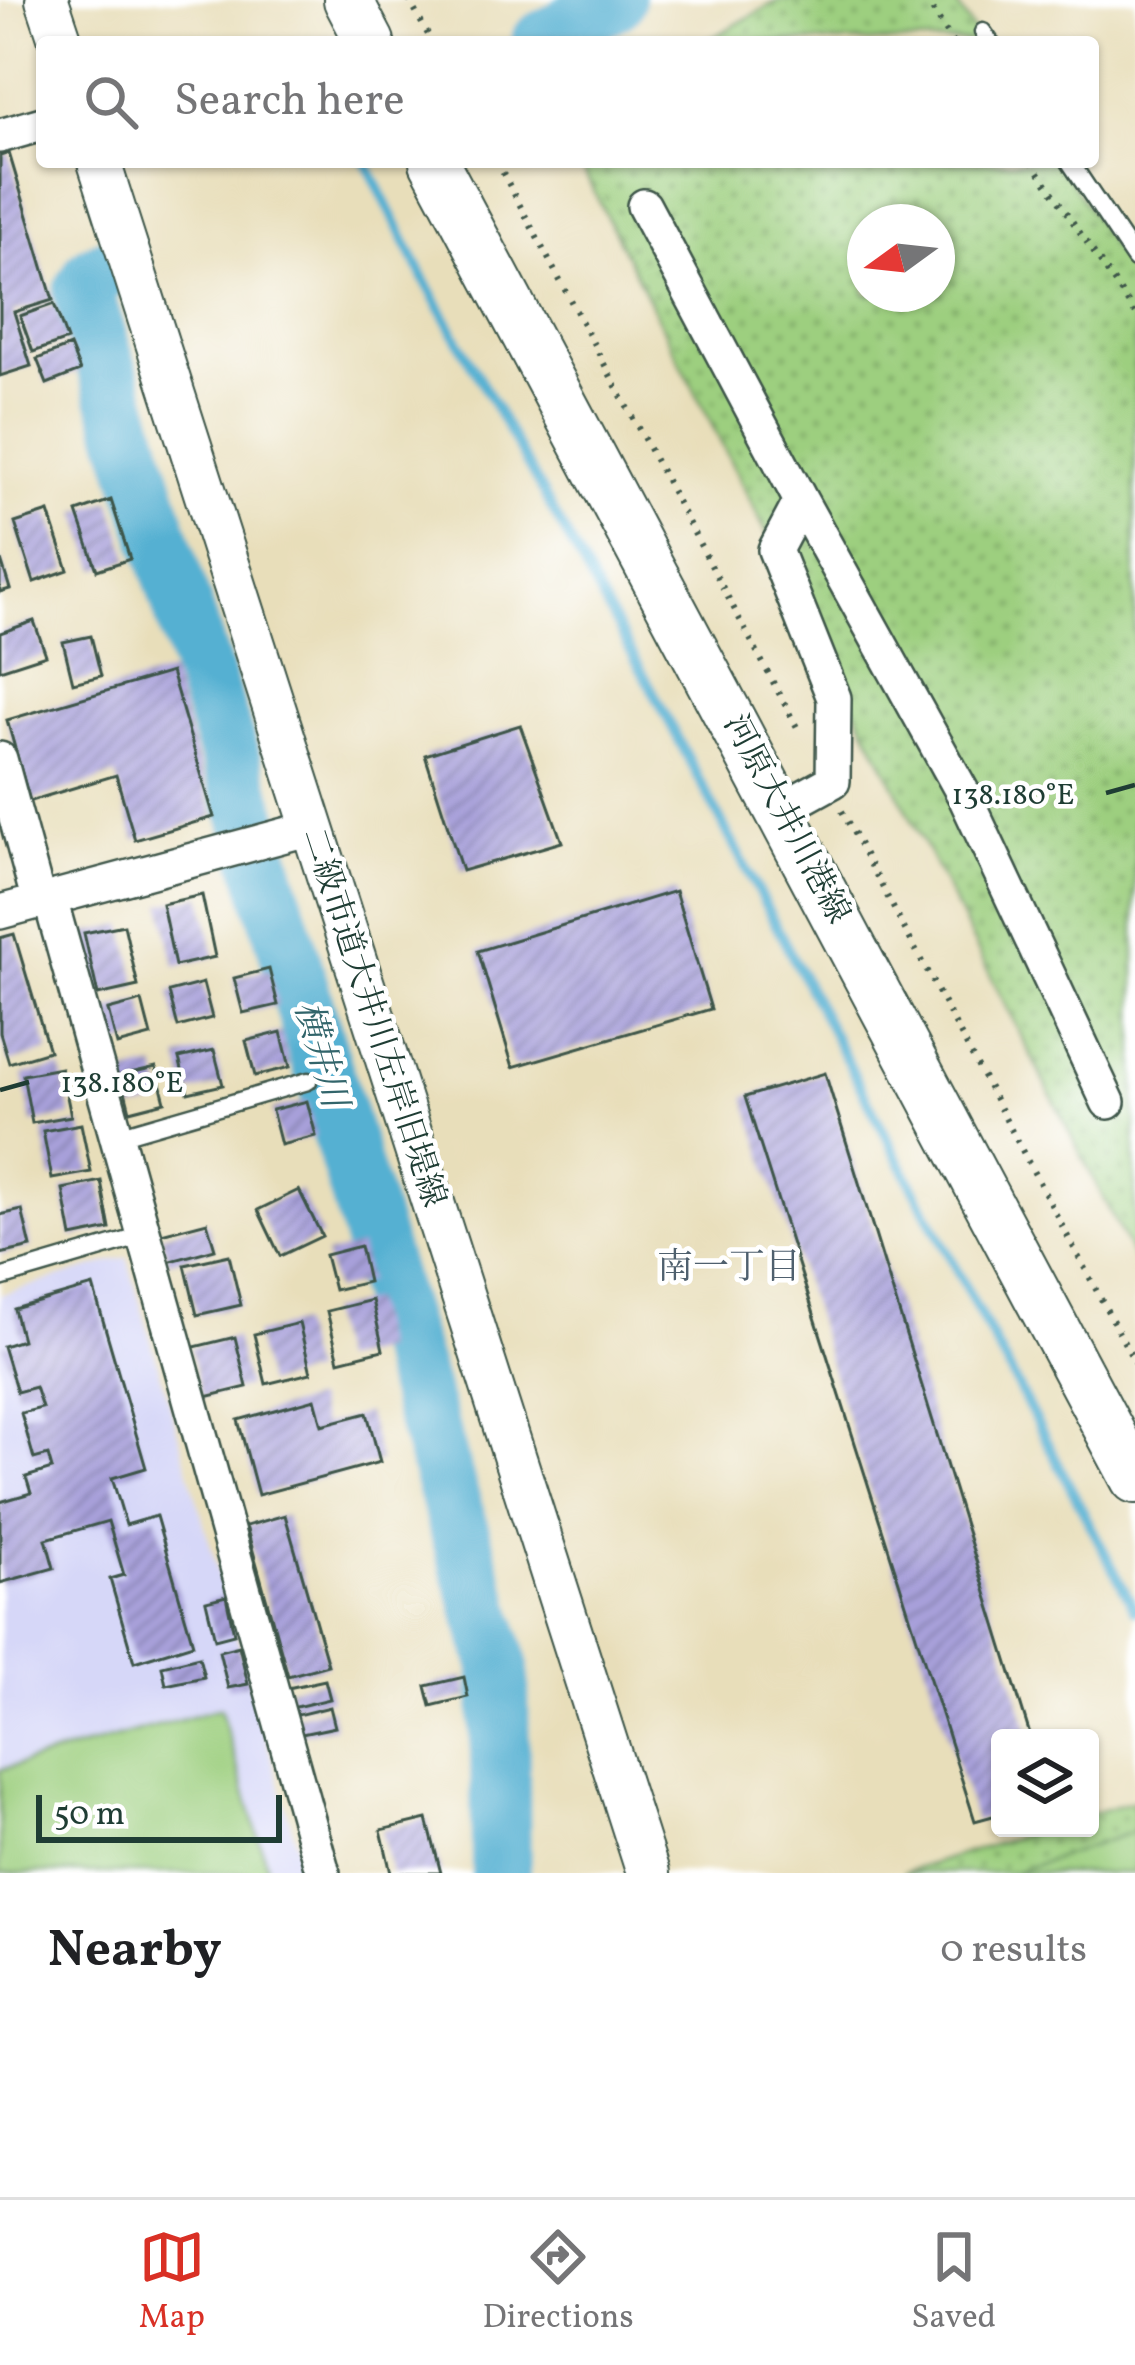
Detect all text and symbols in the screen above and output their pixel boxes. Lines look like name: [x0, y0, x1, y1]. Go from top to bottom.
search box: [36, 36, 1099, 168]
icon: search: [78, 69, 144, 135]
text: Search here: [174, 71, 405, 134]
north arrow: [847, 204, 955, 312]
street label: 河原大井川港線: [710, 707, 860, 933]
text: 138.180°E: [952, 775, 1074, 817]
street label: 二級市道大井川左岸旧堤線: [289, 823, 455, 1213]
water label: 横井川: [280, 996, 359, 1118]
text: 138.180°E: [61, 1063, 183, 1105]
district label: 南一丁目: [657, 1244, 801, 1294]
map controls: [991, 1729, 1099, 1837]
button: layers: [991, 1729, 1099, 1837]
scale bar: [36, 1789, 282, 1842]
text: 50 m: [54, 1793, 125, 1839]
text: Nearby: [48, 1916, 222, 1987]
text: 0 results: [940, 1924, 1087, 1978]
tab: Map: [139, 2224, 205, 2342]
tab: Directions: [482, 2224, 634, 2342]
tab: Saved: [911, 2224, 996, 2342]

